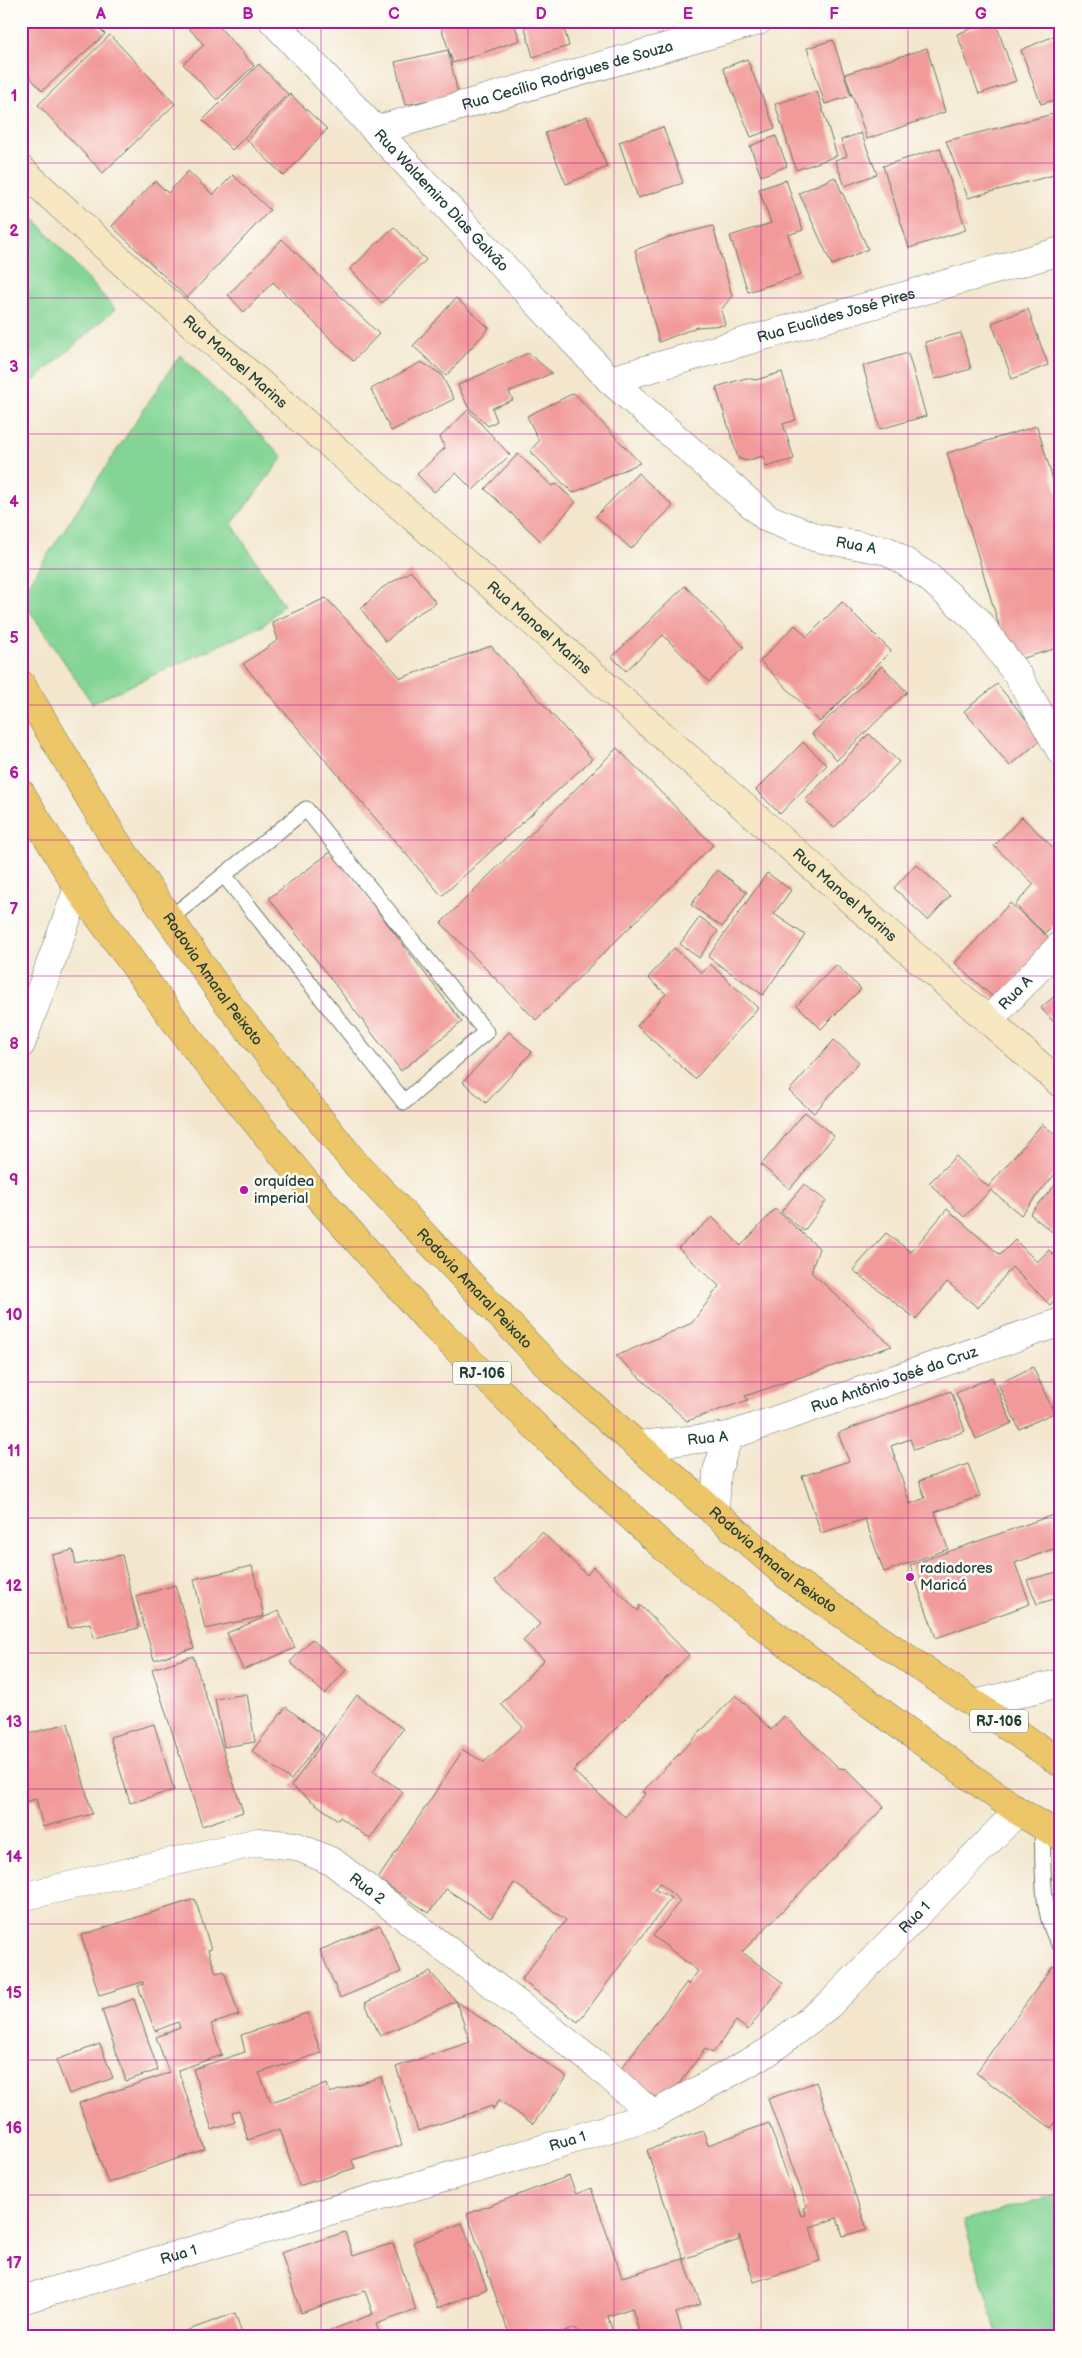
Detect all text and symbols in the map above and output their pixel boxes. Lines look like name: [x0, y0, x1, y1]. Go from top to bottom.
text: A: [95, 5, 106, 24]
text: B: [242, 5, 254, 24]
text: C: [388, 5, 400, 24]
text: D: [535, 5, 547, 24]
text: E: [683, 5, 693, 24]
text: F: [829, 5, 839, 24]
text: G: [975, 5, 987, 24]
street label: Rua Cecílio Rodrigues de Souza: [459, 36, 675, 115]
text: 1: [11, 87, 17, 106]
street label: Rua Waldemiro Dias Galvão: [370, 125, 513, 276]
text: 2: [9, 222, 19, 241]
street label: Rua Euclides José Pires: [755, 284, 918, 347]
street label: Rua Manoel Marins: [179, 311, 292, 413]
text: 3: [9, 358, 19, 377]
text: 4: [9, 493, 19, 512]
street label: Rua A: [834, 532, 879, 558]
street label: Rua Manoel Marins: [483, 577, 596, 679]
text: 5: [9, 629, 19, 648]
text: 6: [9, 764, 19, 783]
street label: Rua Manoel Marins: [789, 844, 901, 946]
text: 7: [10, 900, 19, 919]
street label: Rodovia Amaral Peixoto: [158, 909, 267, 1049]
street label: Rua A: [994, 971, 1037, 1014]
text: 8: [9, 1035, 19, 1054]
text: 9: [9, 1171, 19, 1190]
place label: orquídea imperial: [254, 1172, 314, 1208]
marker: orquídea imperial: [238, 1184, 250, 1196]
street label: Rodovia Amaral Peixoto: [413, 1224, 536, 1353]
text: 10: [6, 1306, 22, 1325]
street label: Rua Antônio José da Cruz: [808, 1342, 981, 1417]
road number: RJ-106: [453, 1362, 511, 1385]
street label: Rua A: [686, 1427, 730, 1450]
text: 11: [7, 1442, 21, 1461]
street label: Rodovia Amaral Peixoto: [705, 1502, 841, 1617]
place label: radiadores Maricá: [920, 1559, 993, 1595]
marker: radiadores Maricá: [904, 1571, 916, 1583]
text: 12: [6, 1577, 23, 1596]
road number: RJ-106: [970, 1710, 1028, 1732]
text: 13: [6, 1713, 22, 1732]
text: 14: [6, 1848, 23, 1867]
street label: Rua 2: [345, 1868, 389, 1908]
street label: Rua 1: [895, 1897, 934, 1937]
text: 15: [6, 1984, 22, 2003]
text: 16: [6, 2119, 23, 2138]
street label: Rua 1: [547, 2127, 588, 2156]
street label: Rua 1: [158, 2240, 199, 2269]
text: 17: [6, 2254, 22, 2273]

